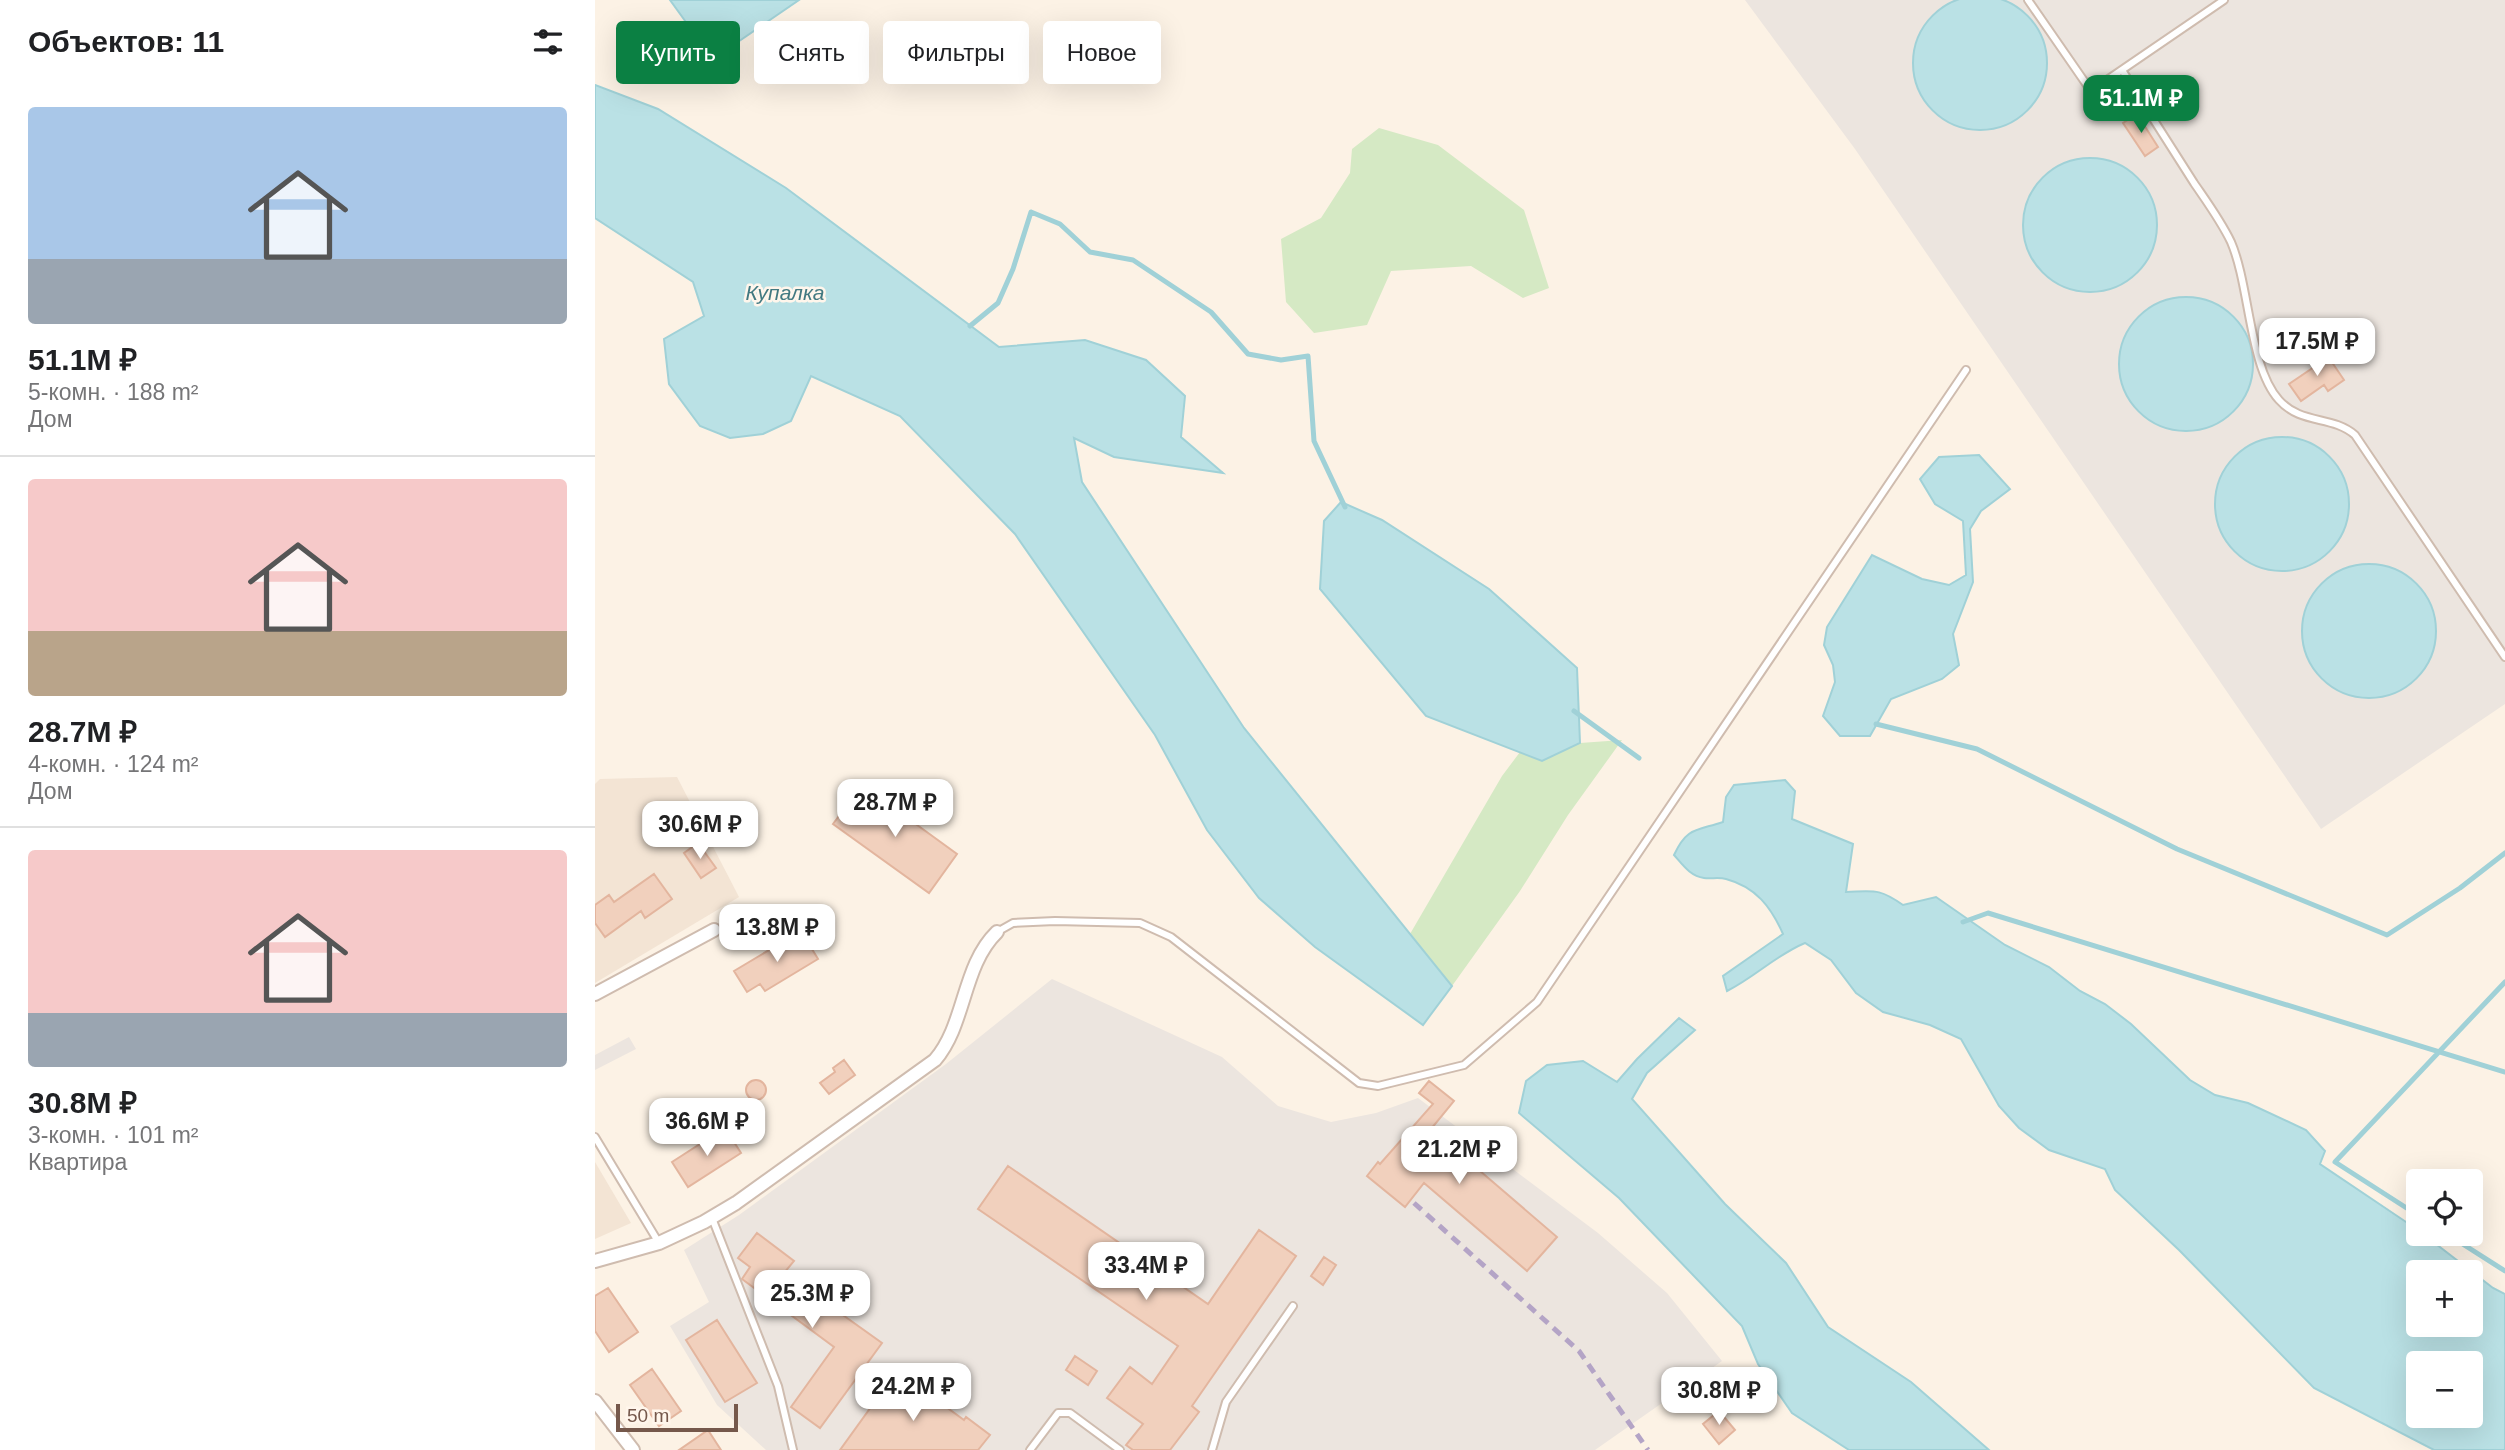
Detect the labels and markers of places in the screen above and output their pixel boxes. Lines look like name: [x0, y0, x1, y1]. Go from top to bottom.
pin: 51.1M ₽: [2076, 76, 2206, 135]
pin: 17.5M ₽: [2252, 318, 2382, 378]
pin: 28.7M ₽: [830, 780, 960, 839]
pin: 30.6M ₽: [635, 802, 765, 861]
pin: 13.8M ₽: [712, 904, 842, 964]
pin: 36.6M ₽: [642, 1098, 772, 1158]
pin: 21.2M ₽: [1394, 1126, 1524, 1186]
pin: 33.4M ₽: [1081, 1242, 1211, 1302]
pin: 25.3M ₽: [747, 1270, 877, 1330]
pin: 24.2M ₽: [848, 1364, 978, 1423]
pin: 30.8M ₽: [1654, 1368, 1784, 1427]

